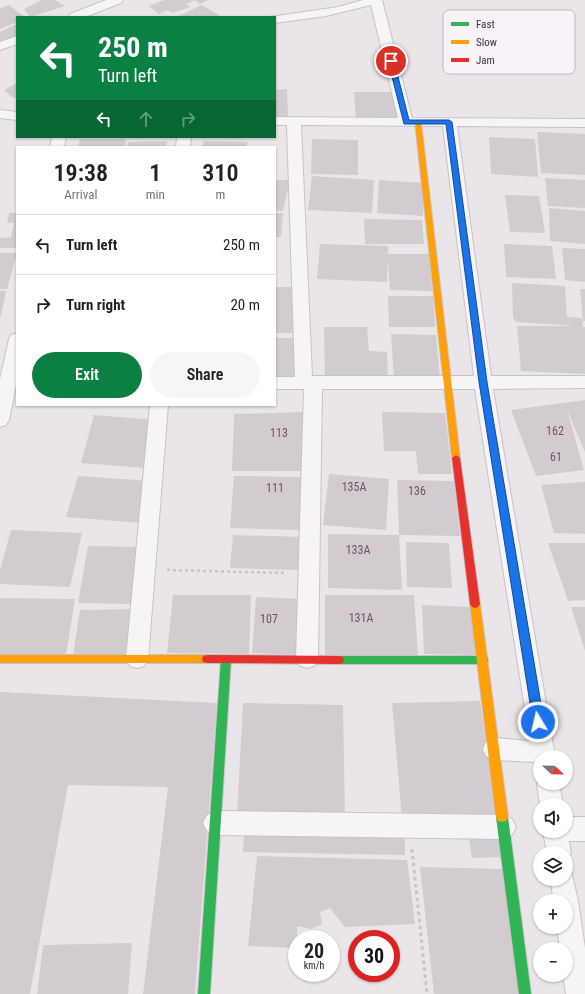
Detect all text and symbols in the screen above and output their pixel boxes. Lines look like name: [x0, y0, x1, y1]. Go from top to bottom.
legend: [443, 10, 575, 74]
text: Fast: [476, 18, 495, 31]
text: 250 m: [98, 31, 168, 64]
icon: left: [32, 32, 84, 84]
text: Slow: [476, 36, 497, 49]
pin: [374, 44, 408, 78]
icon: arrive: [380, 50, 402, 72]
text: Jam: [476, 54, 495, 67]
text: Turn left: [98, 65, 157, 86]
icon: left: [93, 108, 115, 130]
icon: ahead: [135, 108, 157, 130]
icon: right: [177, 108, 199, 130]
text: 19:38: [54, 159, 108, 187]
text: 1: [149, 159, 161, 187]
text: 310: [202, 159, 238, 187]
text: Arrival: [64, 187, 97, 202]
text: min: [146, 187, 165, 202]
text: m: [215, 187, 225, 202]
icon: left: [32, 234, 54, 256]
text: Turn left: [66, 236, 117, 254]
text: 250 m: [223, 236, 260, 254]
icon: right: [32, 294, 54, 316]
text: Turn right: [66, 296, 125, 314]
text: 20 m: [230, 296, 260, 314]
button: Exit: [32, 352, 142, 398]
button: Share: [150, 352, 260, 398]
house number: 162: [546, 424, 564, 438]
house number: 113: [270, 426, 288, 440]
house number: 61: [550, 450, 562, 464]
house number: 135A: [342, 480, 366, 494]
house number: 111: [266, 481, 284, 495]
house number: 136: [408, 484, 426, 498]
house number: 133A: [346, 543, 370, 557]
house number: 131A: [349, 611, 373, 625]
house number: 107: [260, 612, 278, 626]
position arrow: [517, 701, 559, 743]
north arrow: [533, 750, 573, 790]
map controls: [533, 750, 573, 982]
button: sound: [533, 798, 573, 838]
button: layers: [533, 846, 573, 886]
button: +: [533, 894, 573, 934]
speed limit sign: 30: [348, 930, 400, 982]
text: 20: [304, 939, 324, 963]
button: −: [533, 942, 573, 982]
text: km/h: [304, 960, 324, 971]

